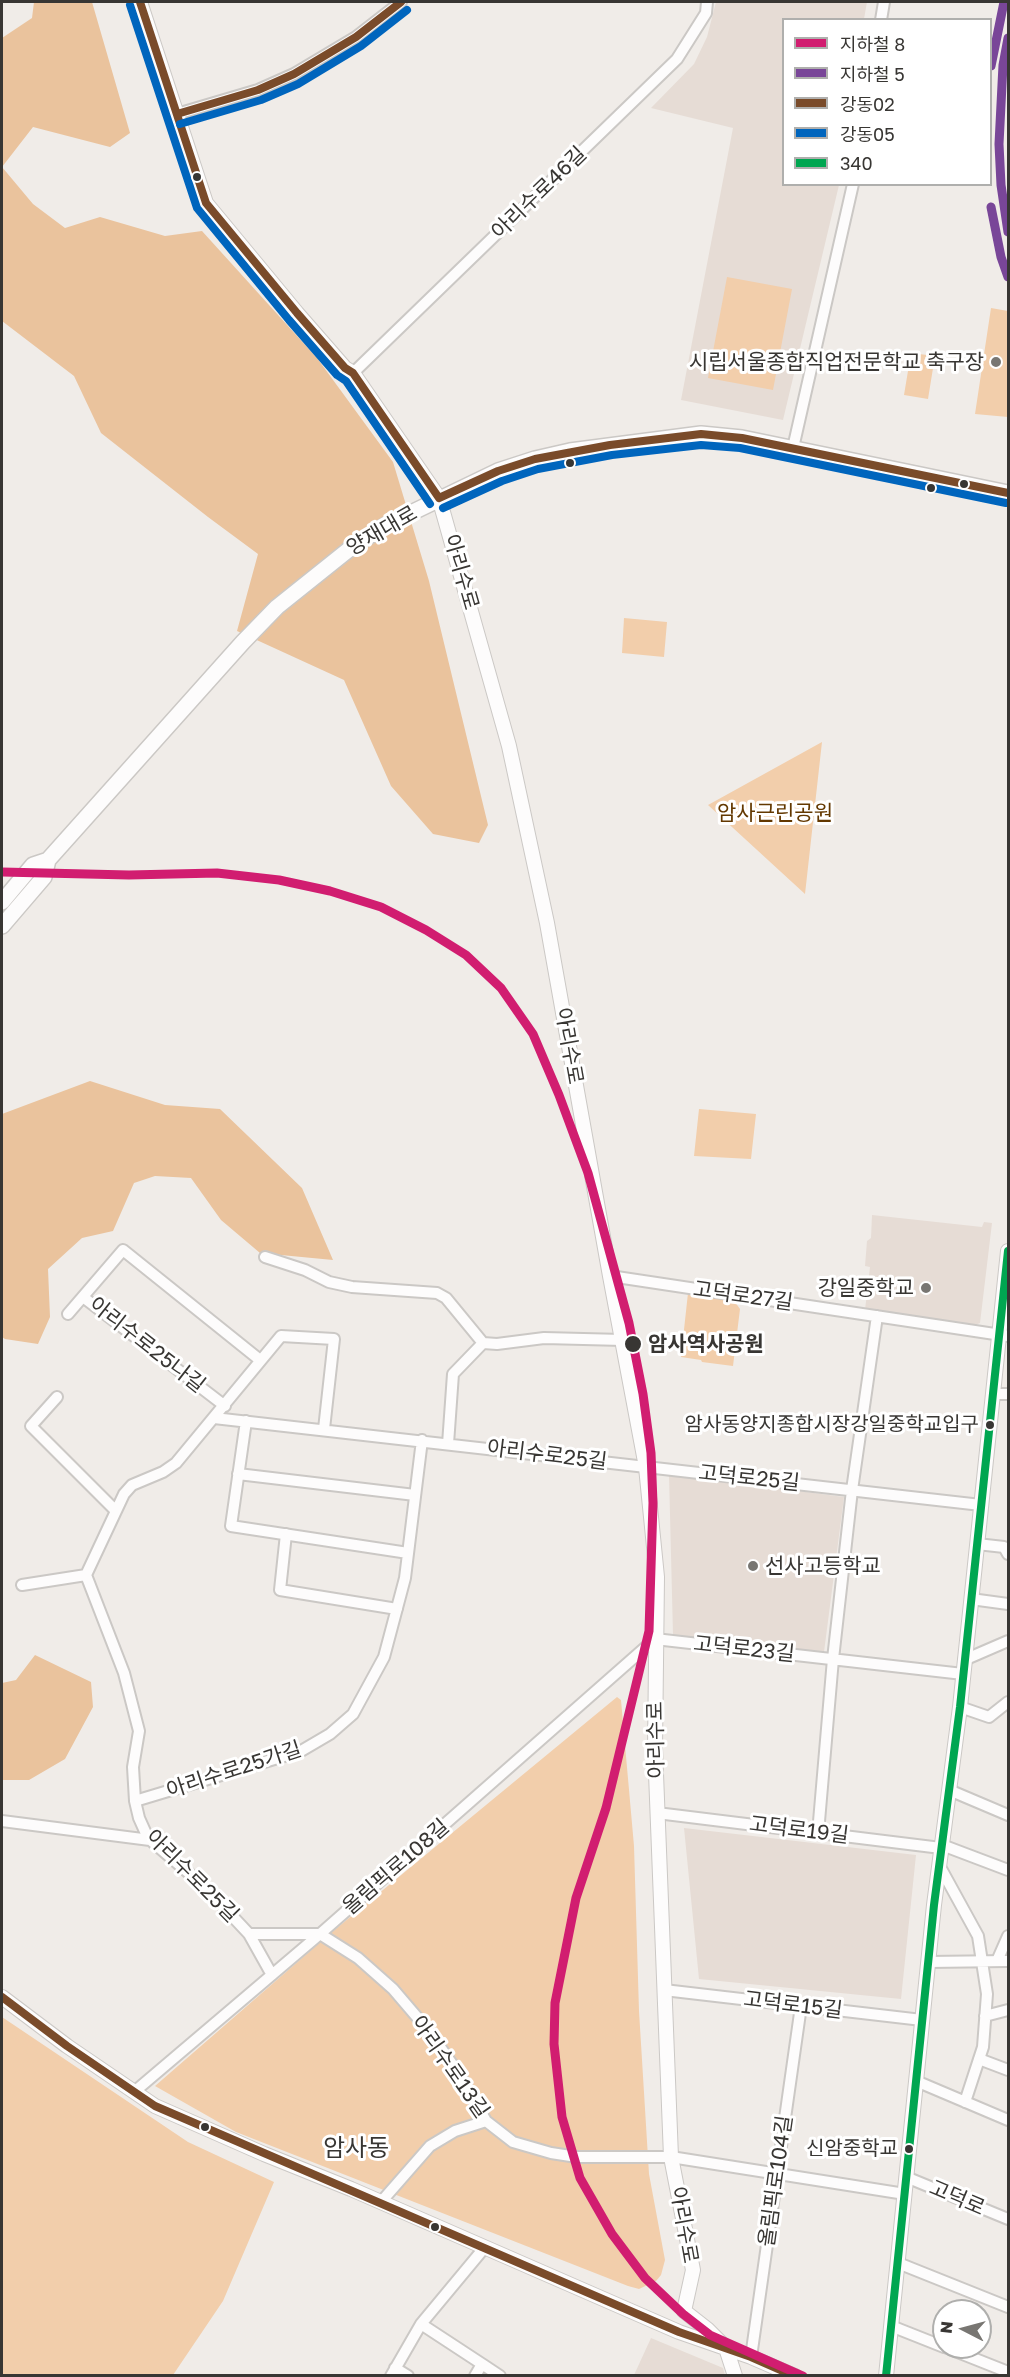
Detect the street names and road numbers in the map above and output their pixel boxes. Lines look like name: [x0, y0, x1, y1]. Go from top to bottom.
street label: 아리수로46길: [486, 142, 592, 244]
street label: 양재대로: [342, 501, 422, 561]
street label: 아리수로: [438, 531, 484, 613]
street label: 아리수로: [550, 1006, 588, 1086]
street label: 고덕로27길: [691, 1277, 795, 1315]
street label: 아리수로25나길: [84, 1292, 210, 1398]
street label: 아리수로25길: [485, 1435, 609, 1475]
street label: 고덕로25길: [697, 1460, 801, 1496]
street label: 고덕로23길: [692, 1631, 796, 1667]
street label: 아리수로: [643, 1701, 669, 1779]
street label: 아리수로25가길: [163, 1736, 305, 1804]
street label: 고덕로19길: [748, 1811, 850, 1849]
street label: 올림픽로108길: [338, 1814, 454, 1920]
street label: 아리수로25길: [140, 1824, 244, 1928]
street label: 고덕로15길: [742, 1986, 844, 2024]
street label: 아리수로13길: [406, 2011, 494, 2123]
street label: 올림픽로104길: [754, 2114, 798, 2248]
street label: 고덕로: [925, 2175, 989, 2221]
street label: 아리수로: [665, 2185, 703, 2265]

